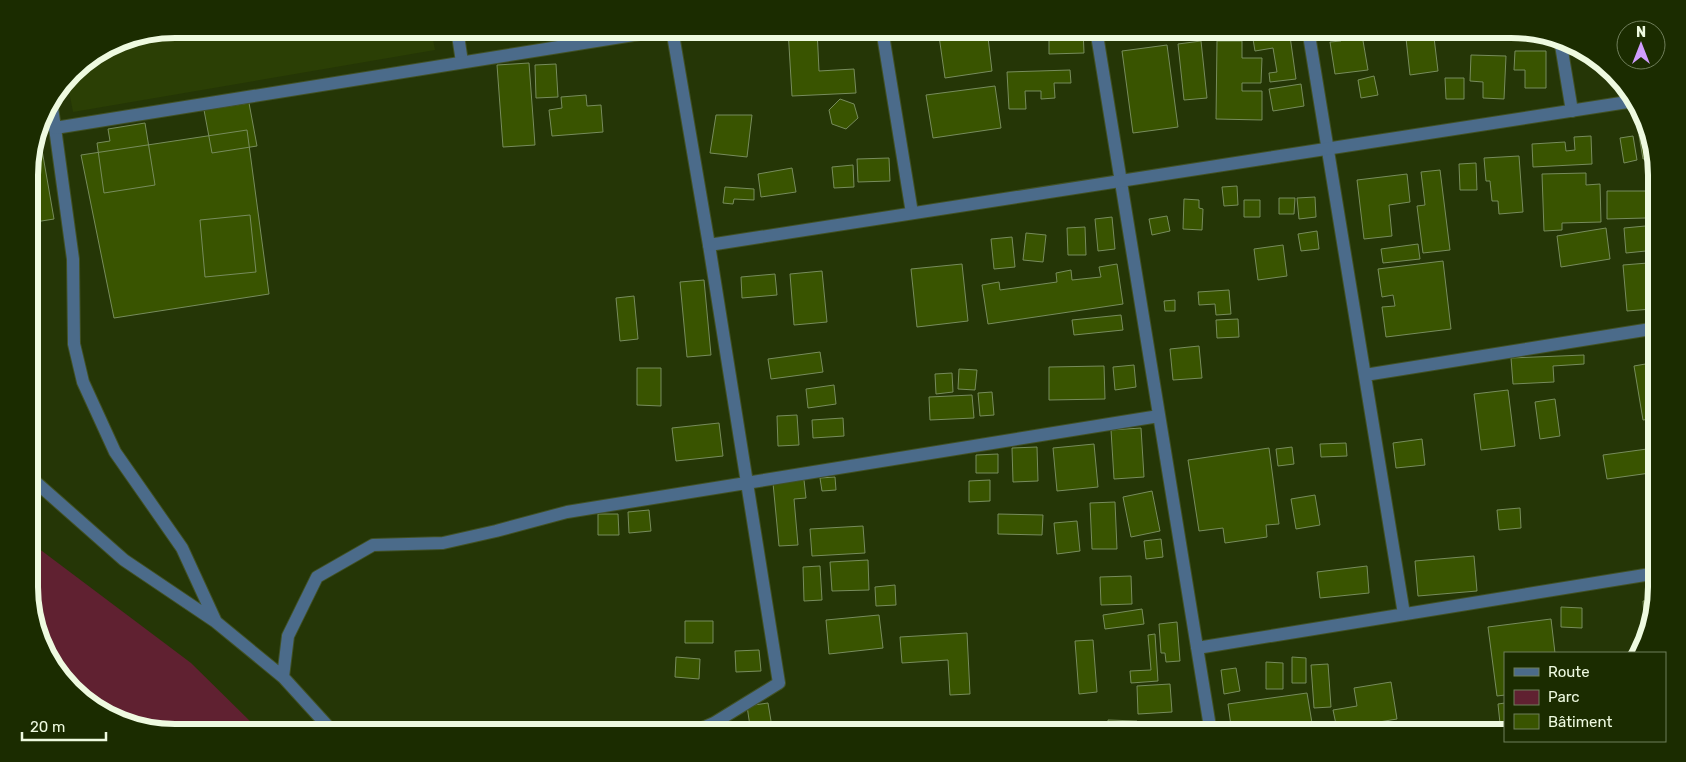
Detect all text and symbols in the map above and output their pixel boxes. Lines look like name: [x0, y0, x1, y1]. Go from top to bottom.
north arrow: [1616, 20, 1666, 70]
text: N: [1636, 24, 1646, 41]
legend: [1504, 652, 1666, 742]
text: Route: [1548, 663, 1590, 681]
text: Parc: [1548, 688, 1580, 706]
scale bar: [22, 710, 106, 742]
text: Bâtiment: [1548, 713, 1612, 731]
text: 20 m: [30, 718, 65, 736]

